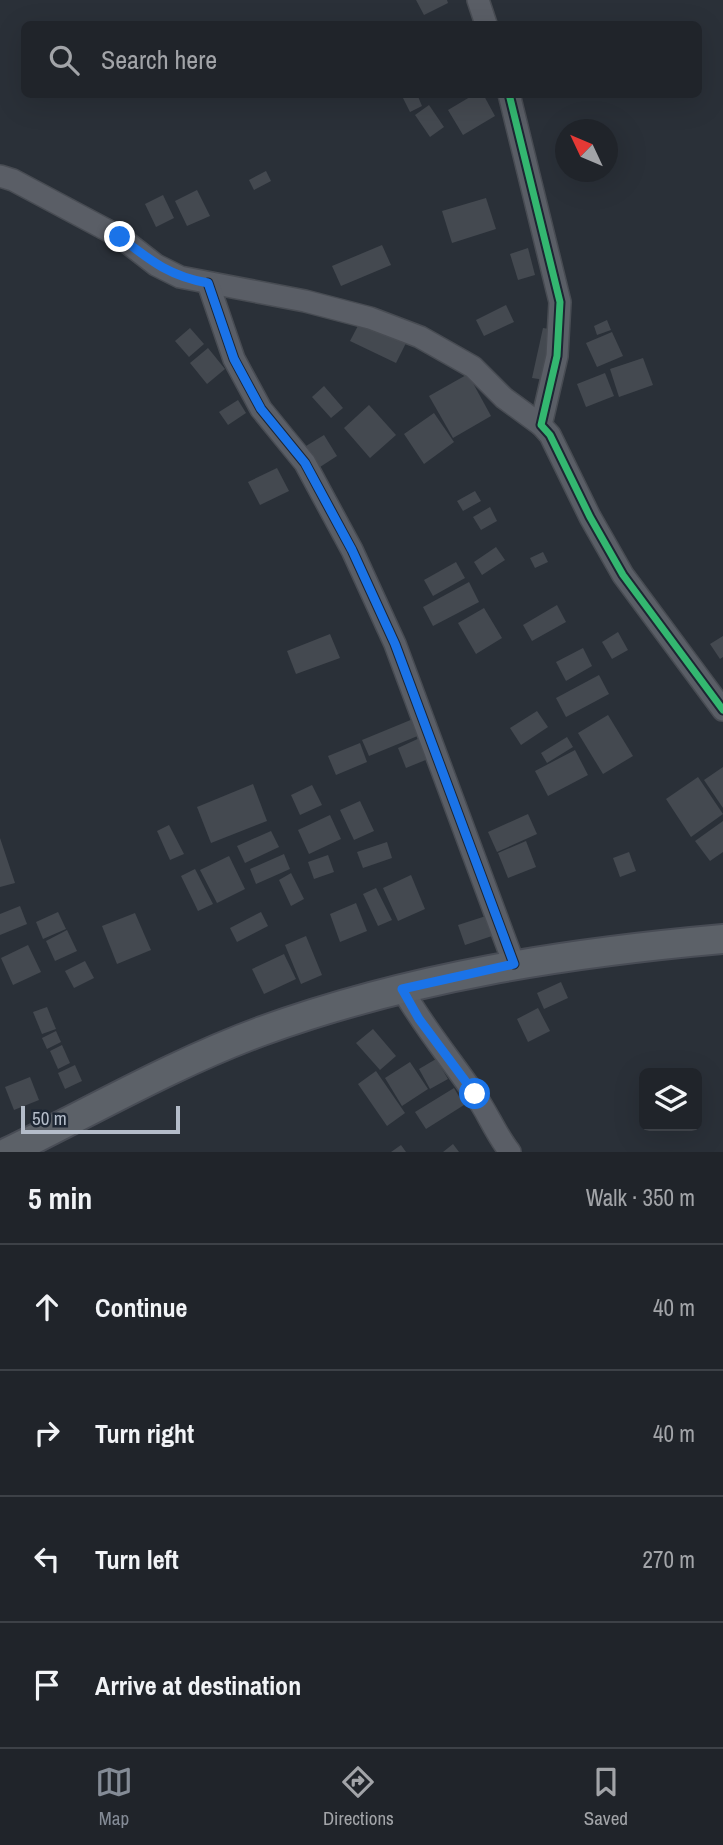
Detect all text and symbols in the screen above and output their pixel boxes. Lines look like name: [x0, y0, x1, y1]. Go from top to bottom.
search box: [21, 21, 702, 98]
icon: search: [45, 41, 83, 79]
text: Search here: [101, 42, 217, 77]
north arrow: [555, 119, 618, 182]
route end: [104, 221, 135, 252]
map controls: [639, 1068, 702, 1131]
button: layers: [639, 1068, 702, 1131]
route start: [459, 1078, 490, 1109]
scale bar: [21, 1103, 180, 1135]
text: 50 m: [32, 1105, 67, 1131]
text: 5 min: [28, 1178, 92, 1218]
text: Walk · 350 m: [586, 1182, 695, 1213]
icon: ahead: [28, 1288, 66, 1326]
text: Continue: [95, 1290, 187, 1325]
text: 40 m: [653, 1292, 695, 1323]
icon: right: [28, 1414, 66, 1452]
text: Turn right: [95, 1416, 194, 1451]
text: 40 m: [653, 1418, 695, 1449]
icon: left: [28, 1540, 66, 1578]
text: Turn left: [95, 1542, 179, 1577]
text: 270 m: [643, 1544, 695, 1575]
icon: arrive: [28, 1666, 66, 1704]
text: Arrive at destination: [95, 1668, 301, 1703]
tab: Map: [95, 1763, 133, 1831]
tab: Directions: [323, 1763, 394, 1831]
tab: Saved: [584, 1763, 628, 1831]

